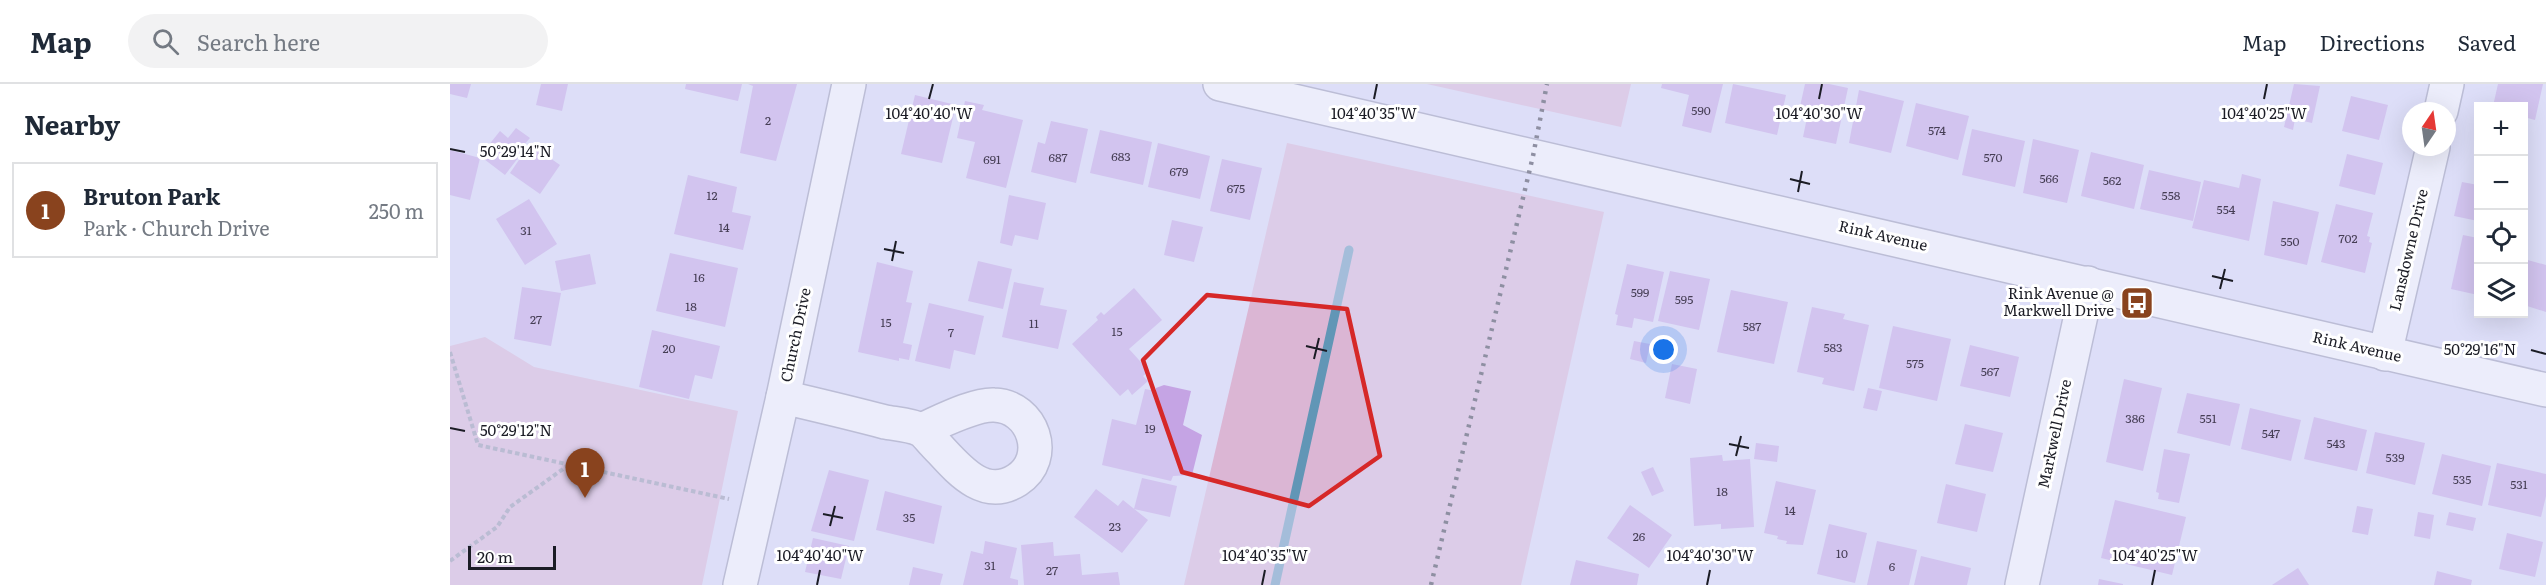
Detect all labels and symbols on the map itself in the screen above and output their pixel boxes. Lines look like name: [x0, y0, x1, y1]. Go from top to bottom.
text: 104°40'40"W: [885, 101, 973, 124]
text: 104°40'35"W: [1331, 101, 1418, 124]
house number: 590: [1691, 101, 1711, 119]
text: 104°40'30"W: [1775, 101, 1863, 124]
text: 104°40'25"W: [2221, 101, 2307, 124]
north arrow: [2402, 102, 2456, 156]
house number: 2: [765, 111, 771, 129]
house number: 574: [1928, 121, 1946, 139]
text: 50°29'14"N: [480, 139, 552, 162]
house number: 683: [1111, 147, 1131, 165]
house number: 687: [1048, 148, 1068, 166]
house number: 570: [1983, 148, 2003, 166]
house number: 691: [983, 150, 1001, 168]
house number: 679: [1170, 162, 1188, 180]
house number: 566: [2040, 169, 2059, 187]
house number: 562: [2103, 171, 2121, 189]
house number: 675: [1227, 179, 1245, 197]
house number: 12: [707, 186, 717, 204]
house number: 558: [2162, 186, 2181, 204]
street label: Lansdowne Drive: [2382, 186, 2433, 313]
house number: 554: [2217, 200, 2236, 218]
street label: Rink Avenue: [1837, 213, 1930, 256]
house number: 14: [718, 218, 730, 236]
house number: 31: [520, 221, 532, 239]
house number: 702: [2339, 229, 2357, 247]
house number: 550: [2280, 232, 2300, 250]
house number: 16: [693, 268, 705, 286]
place label: Rink Avenue @ Markwell Drive: [2003, 281, 2114, 321]
house number: 599: [1631, 283, 1649, 301]
street label: Church Drive: [773, 285, 816, 384]
bus stop icon: Rink Avenue @ Markwell Drive: [2119, 285, 2155, 321]
house number: 595: [1675, 290, 1693, 308]
house number: 18: [685, 297, 697, 315]
house number: 27: [530, 310, 542, 328]
house number: 15: [881, 313, 891, 331]
house number: 11: [1029, 314, 1039, 332]
house number: 587: [1743, 317, 1761, 335]
house number: 15: [1112, 322, 1122, 340]
house number: 7: [948, 323, 954, 341]
street label: Rink Avenue: [2311, 324, 2404, 367]
your location: [1649, 335, 1678, 364]
text: 50°29'16"N: [2444, 337, 2516, 360]
house number: 583: [1823, 338, 1843, 356]
house number: 20: [662, 339, 676, 357]
house number: 575: [1906, 354, 1924, 372]
house number: 567: [1981, 362, 1999, 380]
street label: Markwell Drive: [2031, 377, 2076, 490]
house number: 386: [2125, 409, 2145, 427]
house number: 551: [2199, 409, 2217, 427]
text: 50°29'12"N: [480, 418, 552, 441]
house number: 19: [1144, 419, 1156, 437]
house number: 547: [2262, 424, 2280, 442]
house number: 543: [2326, 434, 2346, 452]
pin: 1: [566, 448, 604, 498]
house number: 539: [2386, 448, 2404, 466]
house number: 535: [2453, 470, 2471, 488]
house number: 531: [2510, 475, 2528, 493]
house number: 18: [1716, 482, 1728, 500]
house number: 14: [1784, 501, 1796, 519]
house number: 35: [903, 508, 915, 526]
house number: 23: [1109, 517, 1121, 535]
house number: 26: [1633, 527, 1646, 545]
scale bar: [468, 543, 556, 570]
text: 104°40'40"W: [776, 543, 864, 566]
text: 104°40'35"W: [1222, 543, 1309, 566]
text: 104°40'30"W: [1666, 543, 1754, 566]
text: 104°40'25"W: [2112, 543, 2198, 566]
house number: 10: [1836, 544, 1848, 562]
house number: 31: [984, 556, 996, 574]
house number: 6: [1889, 557, 1896, 575]
house number: 27: [1046, 561, 1058, 579]

